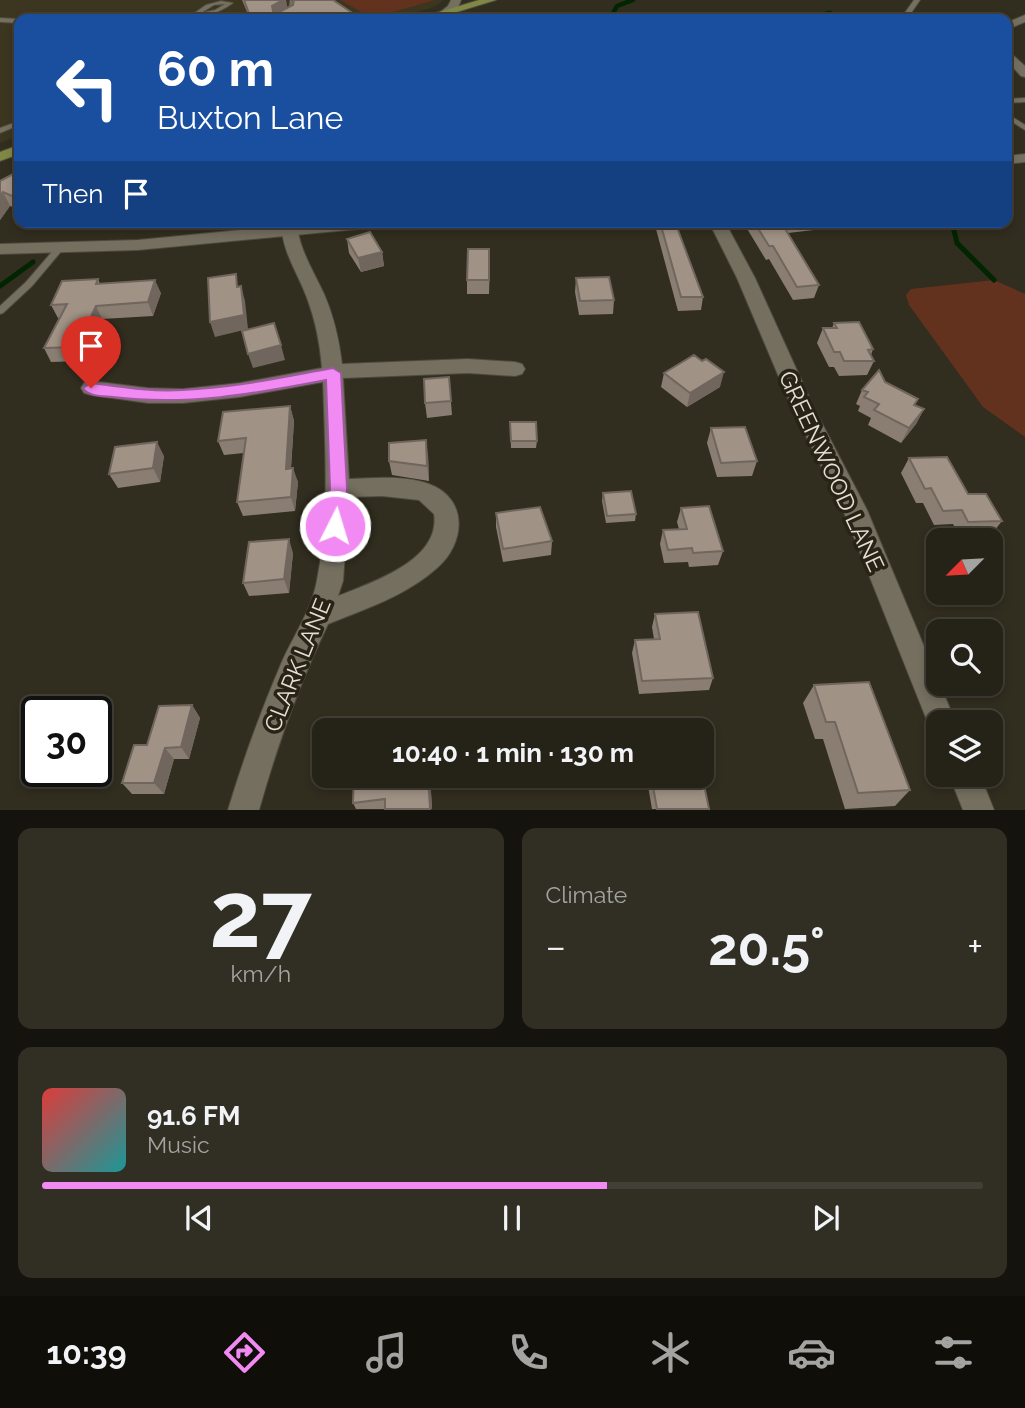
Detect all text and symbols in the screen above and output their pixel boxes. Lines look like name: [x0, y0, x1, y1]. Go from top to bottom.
text: 60 m: [157, 40, 274, 97]
icon: left: [42, 42, 133, 133]
text: Buxton Lane: [157, 99, 343, 136]
icon: arrive: [117, 175, 155, 213]
text: Then: [42, 179, 103, 209]
pin: [61, 316, 121, 388]
icon: arrive: [72, 327, 110, 365]
street label: GREENWOOD LANE: [774, 366, 890, 576]
position arrow: [298, 489, 372, 563]
north arrow: [926, 528, 1003, 606]
map controls: [926, 528, 1003, 787]
street label: CLARK LANE: [258, 595, 336, 735]
button: search: [926, 619, 1003, 696]
speed limit sign: 30: [21, 696, 112, 787]
button: layers: [926, 710, 1003, 787]
text: 10:40 · 1 min · 130 m: [392, 738, 634, 768]
text: 27: [210, 861, 312, 968]
text: Climate: [546, 881, 627, 908]
text: 20.5°: [708, 916, 825, 977]
text: −: [546, 924, 566, 969]
text: +: [967, 924, 983, 969]
text: km/h: [230, 960, 291, 987]
text: 91.6 FM: [147, 1101, 240, 1131]
text: Music: [147, 1131, 210, 1158]
icon: previous: [180, 1199, 218, 1237]
icon: pause: [493, 1199, 531, 1237]
icon: next: [807, 1199, 845, 1237]
icon: directions: [220, 1328, 269, 1377]
icon: music: [362, 1328, 411, 1377]
icon: phone: [504, 1328, 553, 1377]
icon: climate: [646, 1328, 695, 1377]
icon: car: [787, 1328, 836, 1377]
icon: filters: [929, 1328, 978, 1377]
text: 10:39: [46, 1334, 127, 1371]

